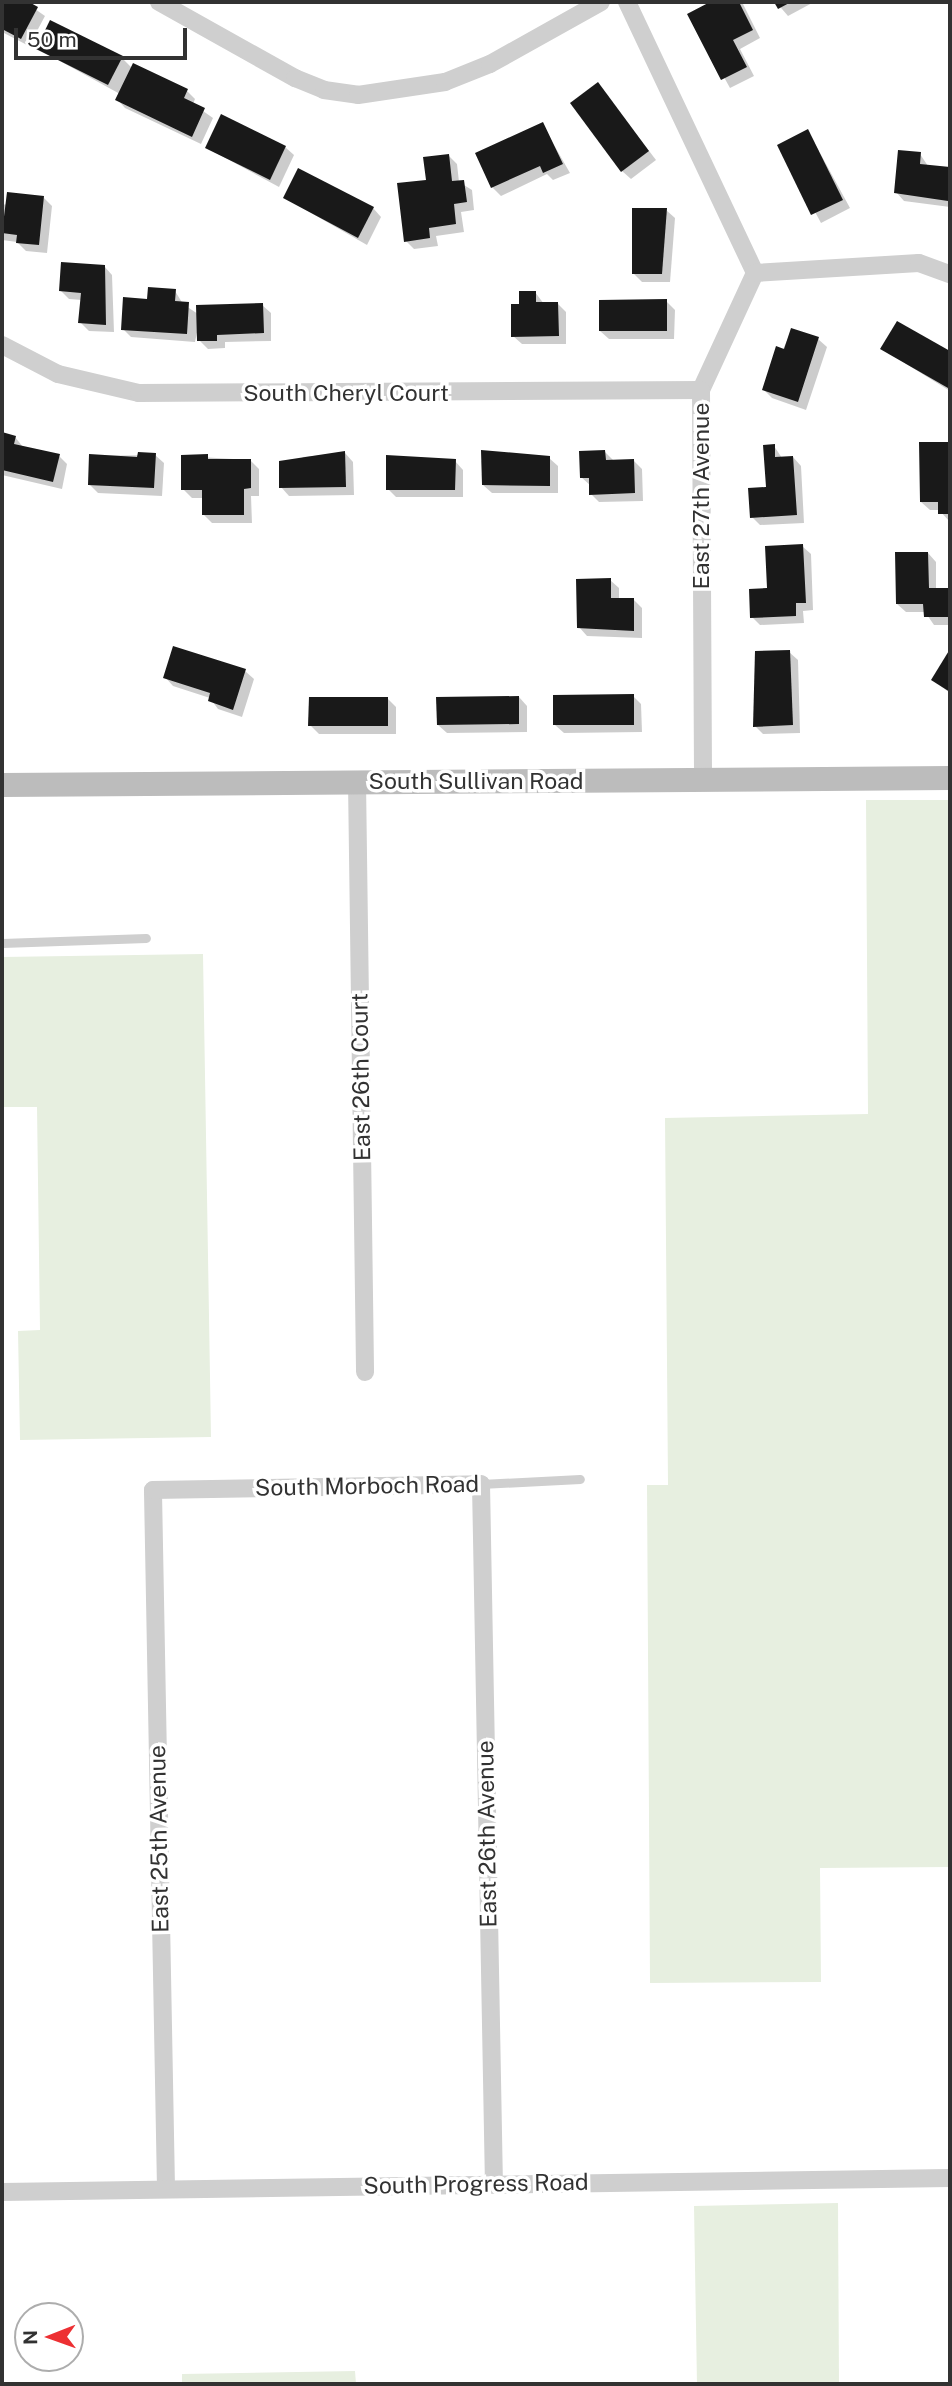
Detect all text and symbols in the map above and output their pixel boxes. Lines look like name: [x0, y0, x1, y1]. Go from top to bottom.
scale bar: [18, 14, 191, 58]
text: 50 m: [27, 27, 77, 52]
street label: South Cheryl Court: [243, 379, 449, 407]
street label: East 27th Avenue: [687, 403, 715, 589]
street label: South Sullivan Road: [369, 767, 583, 795]
street label: East 26th Court: [346, 993, 376, 1161]
street label: South Morboch Road: [255, 1470, 479, 1502]
street label: East 26th Avenue: [472, 1740, 502, 1928]
street label: East 25th Avenue: [144, 1745, 174, 1933]
street label: South Progress Road: [363, 2168, 589, 2200]
north arrow: [14, 2302, 84, 2372]
text: N: [19, 2330, 41, 2345]

